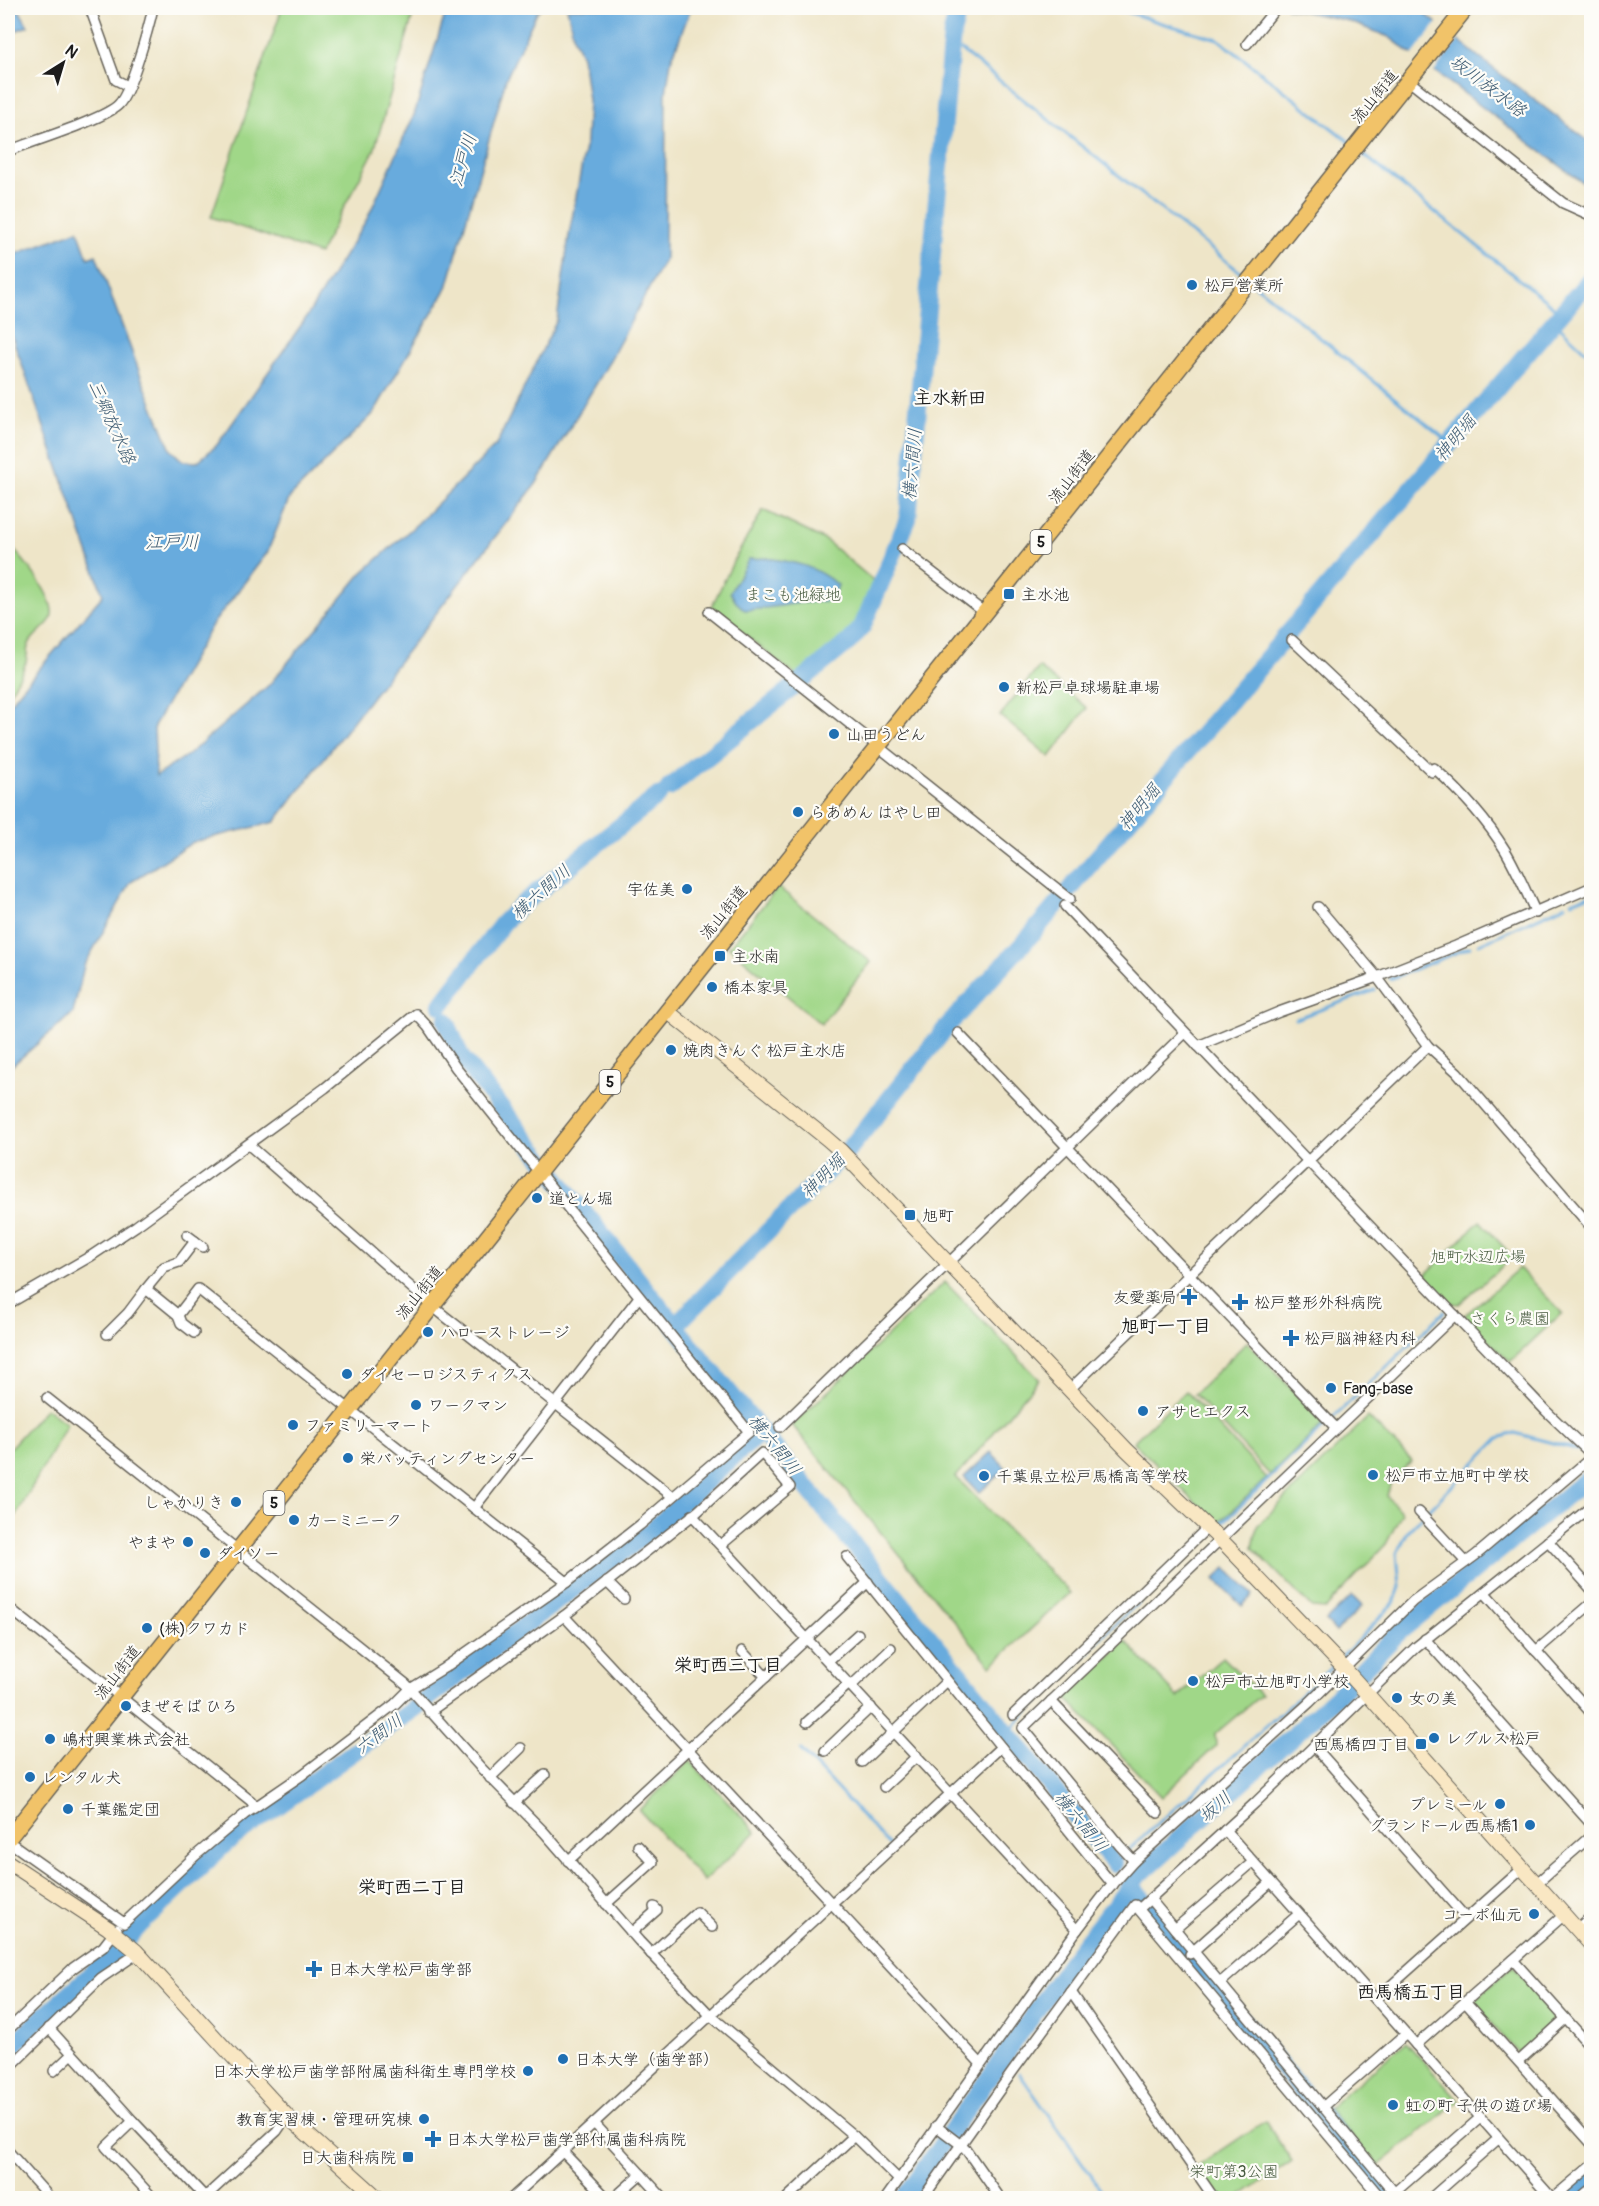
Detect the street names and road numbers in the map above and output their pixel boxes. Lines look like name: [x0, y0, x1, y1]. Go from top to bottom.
street label: 流山街道: [1347, 65, 1403, 128]
street label: 流山街道: [1044, 445, 1099, 508]
road number: 5: [1030, 530, 1052, 554]
street label: 流山街道: [696, 881, 752, 944]
road number: 5: [600, 1070, 620, 1094]
street label: 流山街道: [392, 1261, 448, 1324]
road number: 5: [264, 1491, 284, 1515]
street label: 流山街道: [90, 1641, 145, 1704]

